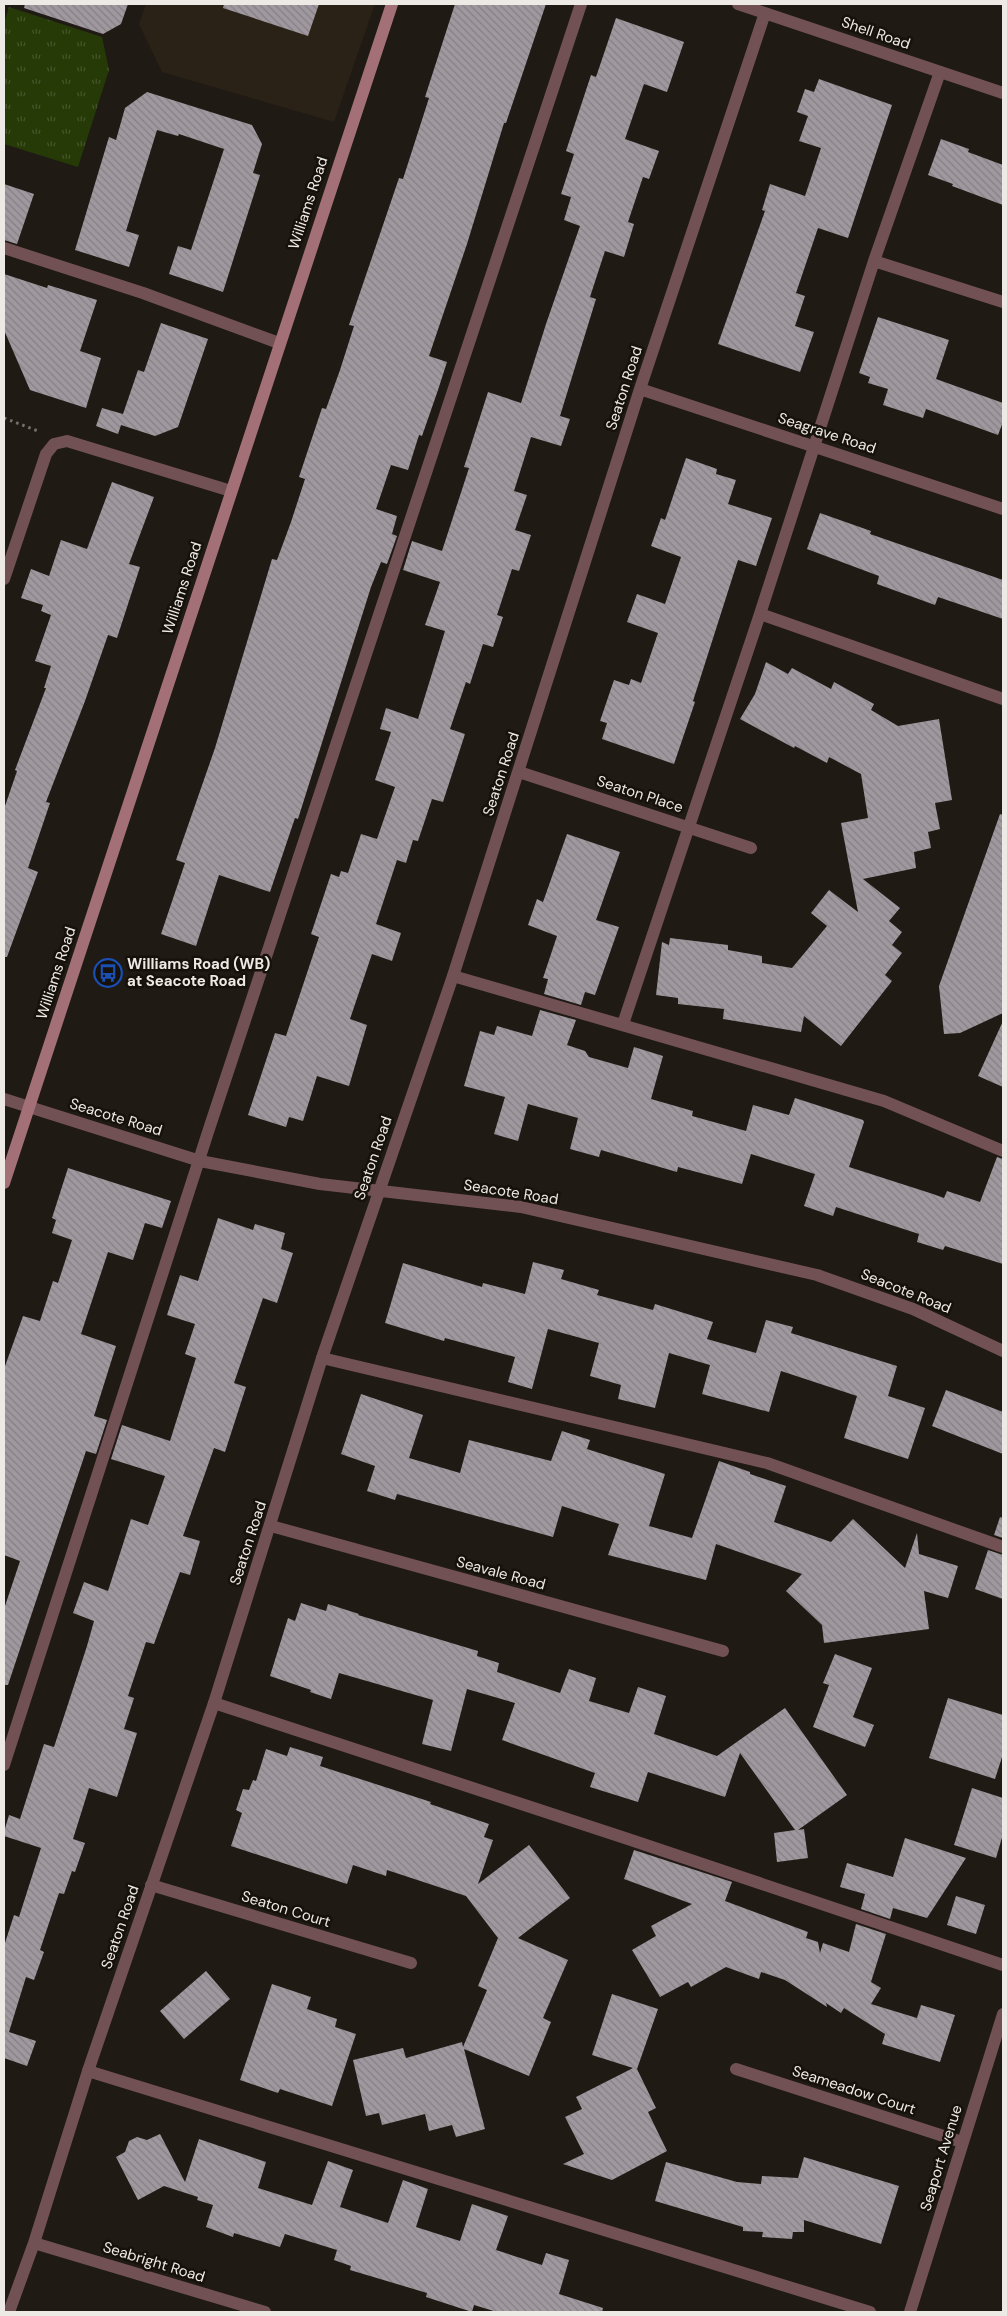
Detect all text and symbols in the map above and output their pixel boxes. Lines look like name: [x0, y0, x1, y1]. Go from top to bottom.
street label: Shell Road: [839, 12, 913, 54]
street label: Williams Road: [284, 154, 332, 252]
street label: Seaton Road: [601, 343, 647, 433]
street label: Seagrave Road: [775, 408, 879, 458]
street label: Williams Road: [158, 539, 206, 637]
street label: Seaton Road: [478, 729, 524, 819]
street label: Seaton Place: [594, 771, 686, 817]
street label: Williams Road: [32, 924, 80, 1022]
place label: Williams Road (WB) at Seacote Road: [127, 954, 270, 991]
bus stop icon: Williams Road (WB) at Seacote Road: [93, 958, 123, 988]
street label: Seacote Road: [67, 1093, 165, 1141]
street label: Seaton Road: [349, 1113, 397, 1203]
street label: Seacote Road: [462, 1175, 560, 1209]
street label: Seacote Road: [858, 1264, 954, 1318]
street label: Seaton Road: [225, 1498, 271, 1588]
street label: Seavale Road: [454, 1551, 548, 1595]
street label: Seaton Road: [96, 1882, 144, 1972]
street label: Seaton Court: [239, 1886, 333, 1932]
street label: Seameadow Court: [790, 2061, 918, 2119]
street label: Seaport Avenue: [915, 2102, 967, 2214]
street label: Seabright Road: [101, 2237, 207, 2287]

